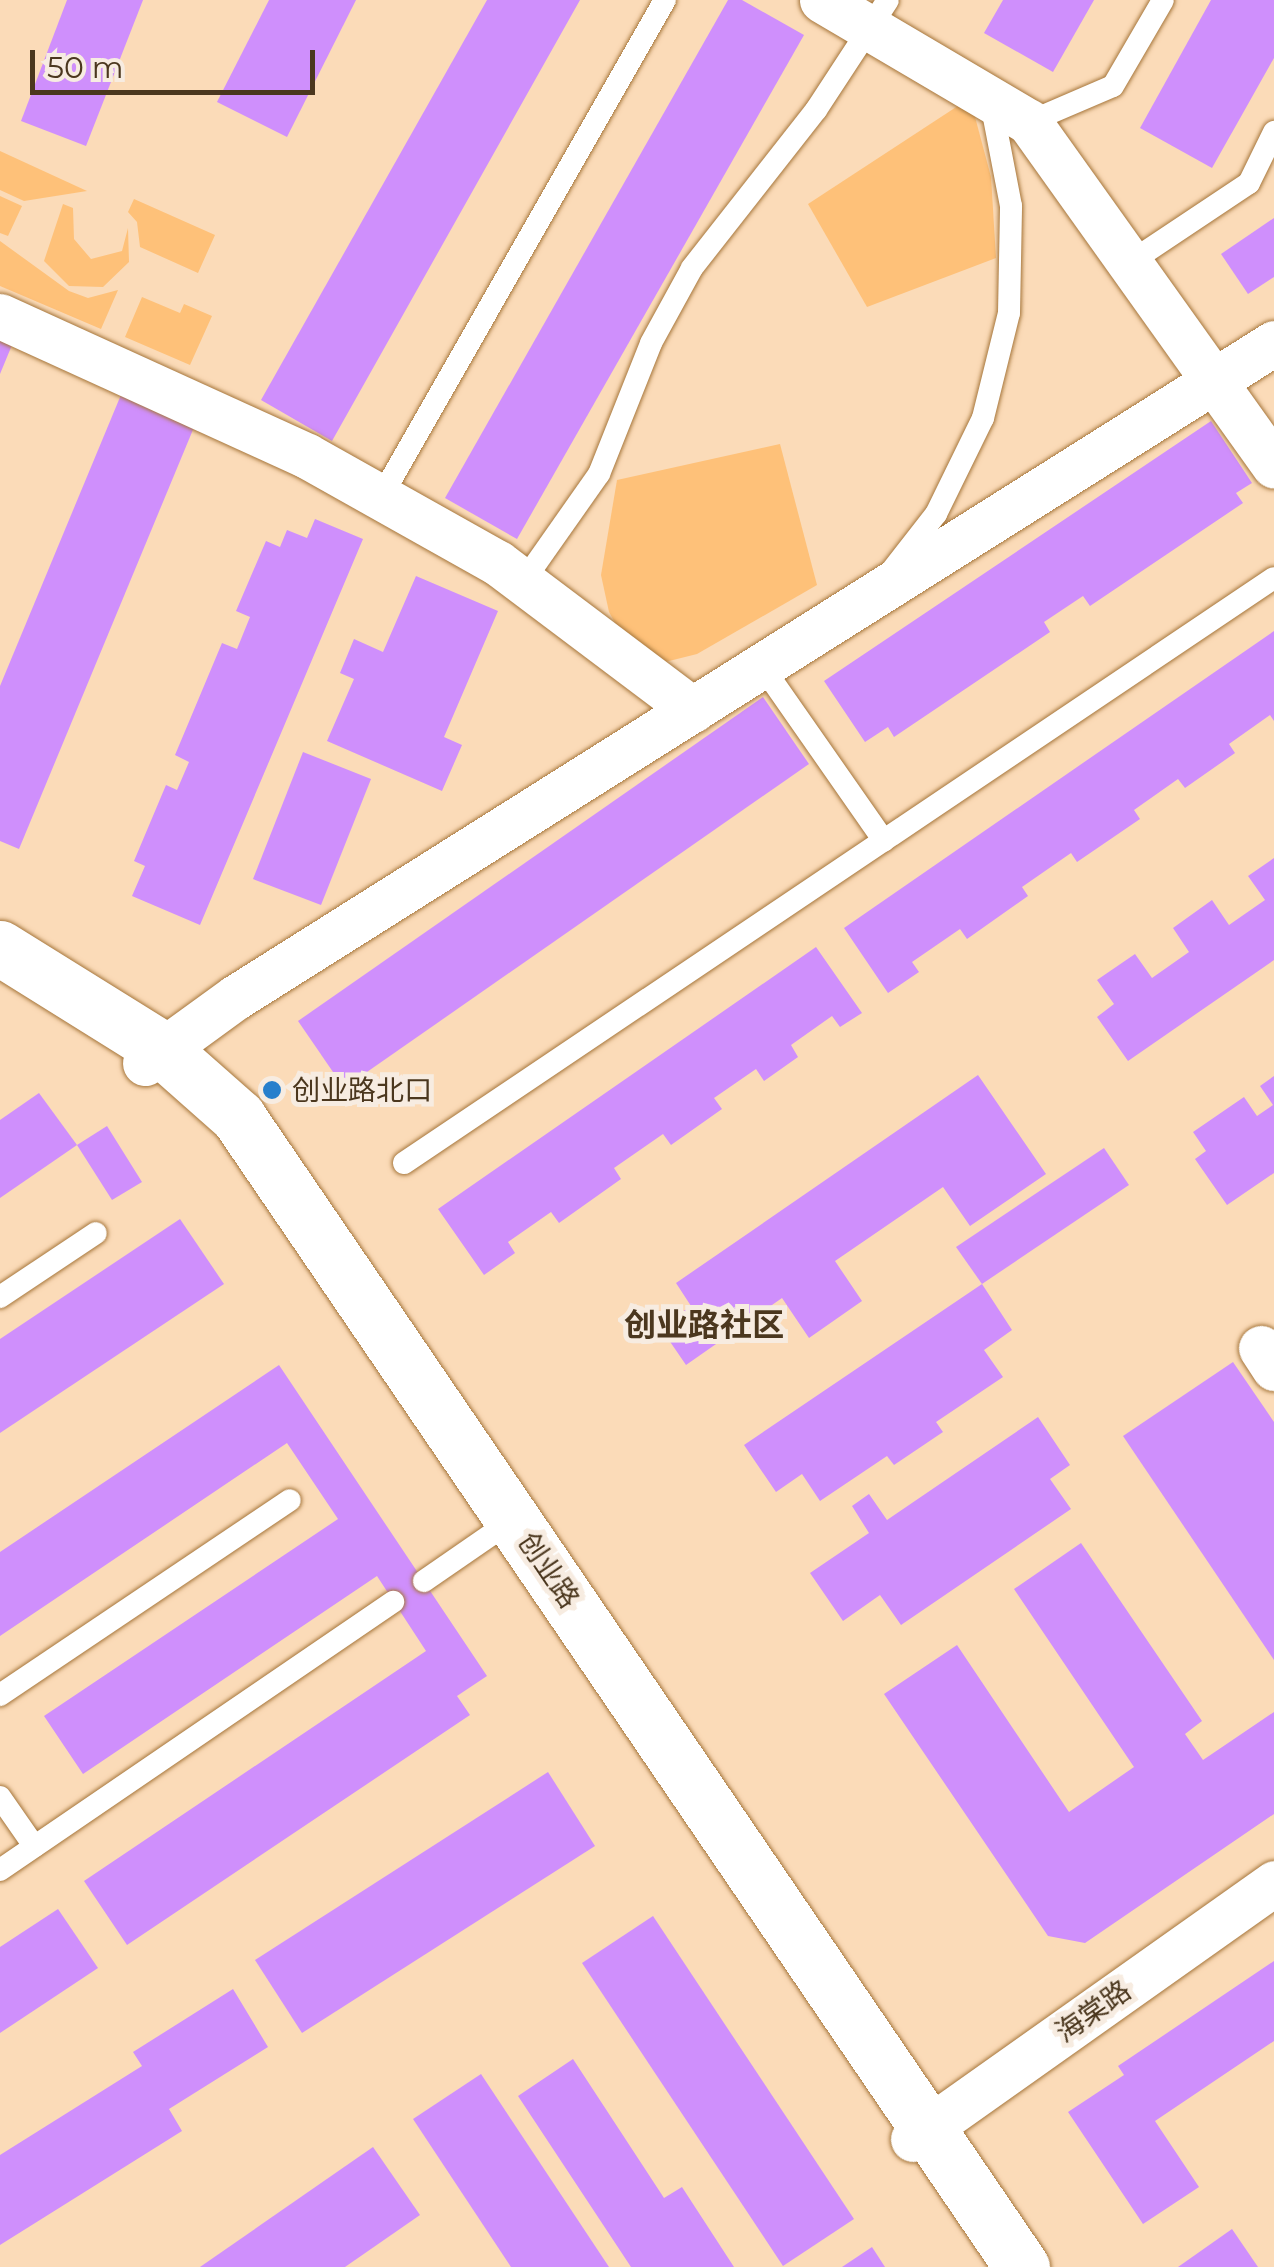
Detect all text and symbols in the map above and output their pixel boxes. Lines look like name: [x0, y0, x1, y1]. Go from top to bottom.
scale bar: [35, 30, 320, 92]
text: 50 m: [47, 49, 124, 86]
place label: 创业路北口: [292, 1073, 432, 1107]
marker: 创业路北口: [261, 1079, 283, 1101]
district label: 创业路社区: [624, 1306, 784, 1344]
street label: 创业路: [512, 1526, 586, 1614]
street label: 海棠路: [1049, 1973, 1137, 2049]

